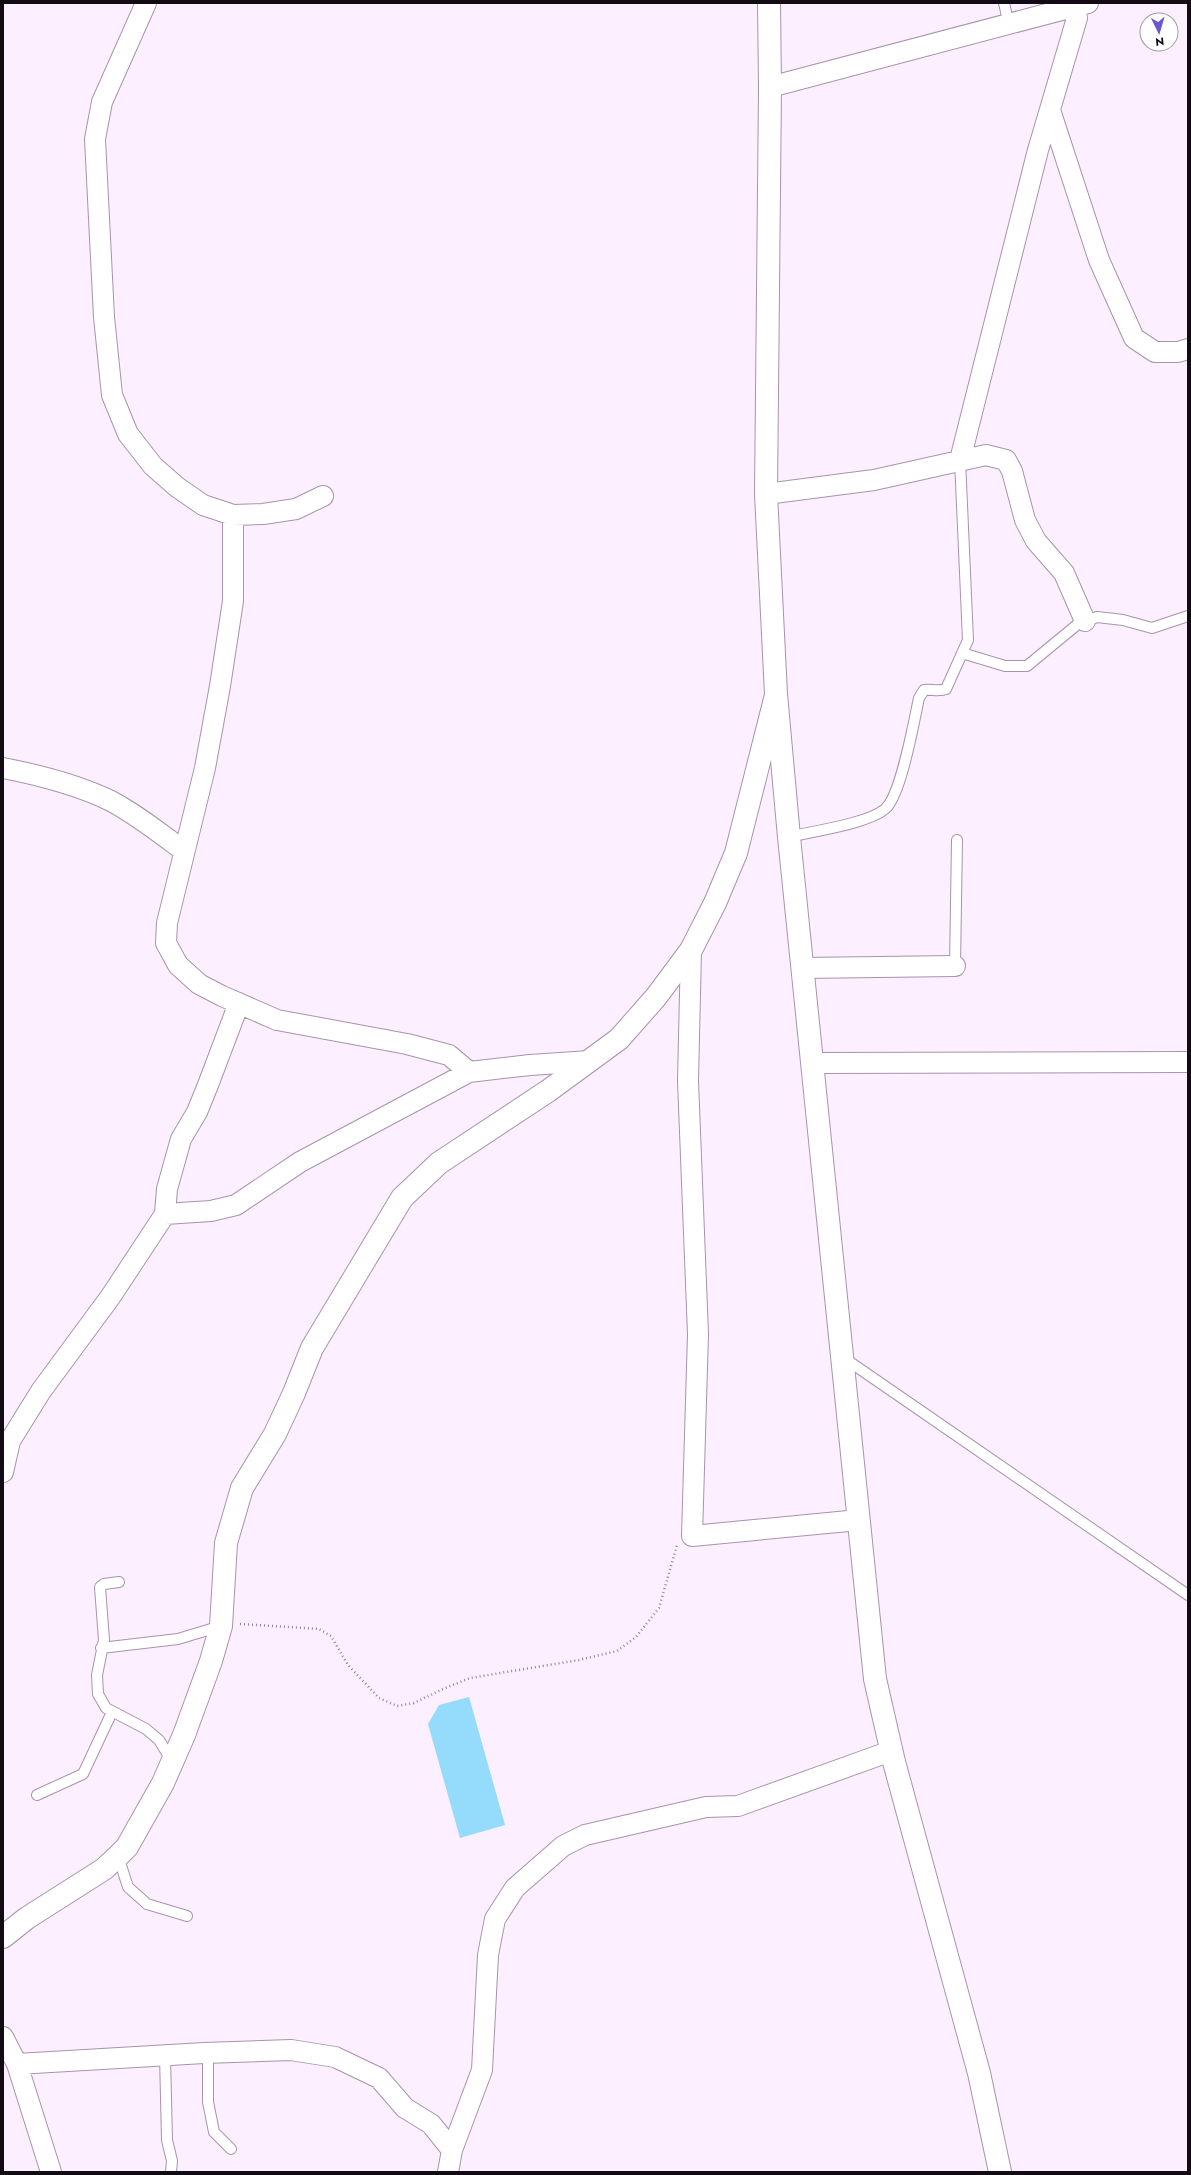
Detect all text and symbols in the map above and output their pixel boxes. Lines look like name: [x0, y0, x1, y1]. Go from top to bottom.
north arrow: [1139, 12, 1179, 52]
text: N: [1155, 34, 1165, 50]

